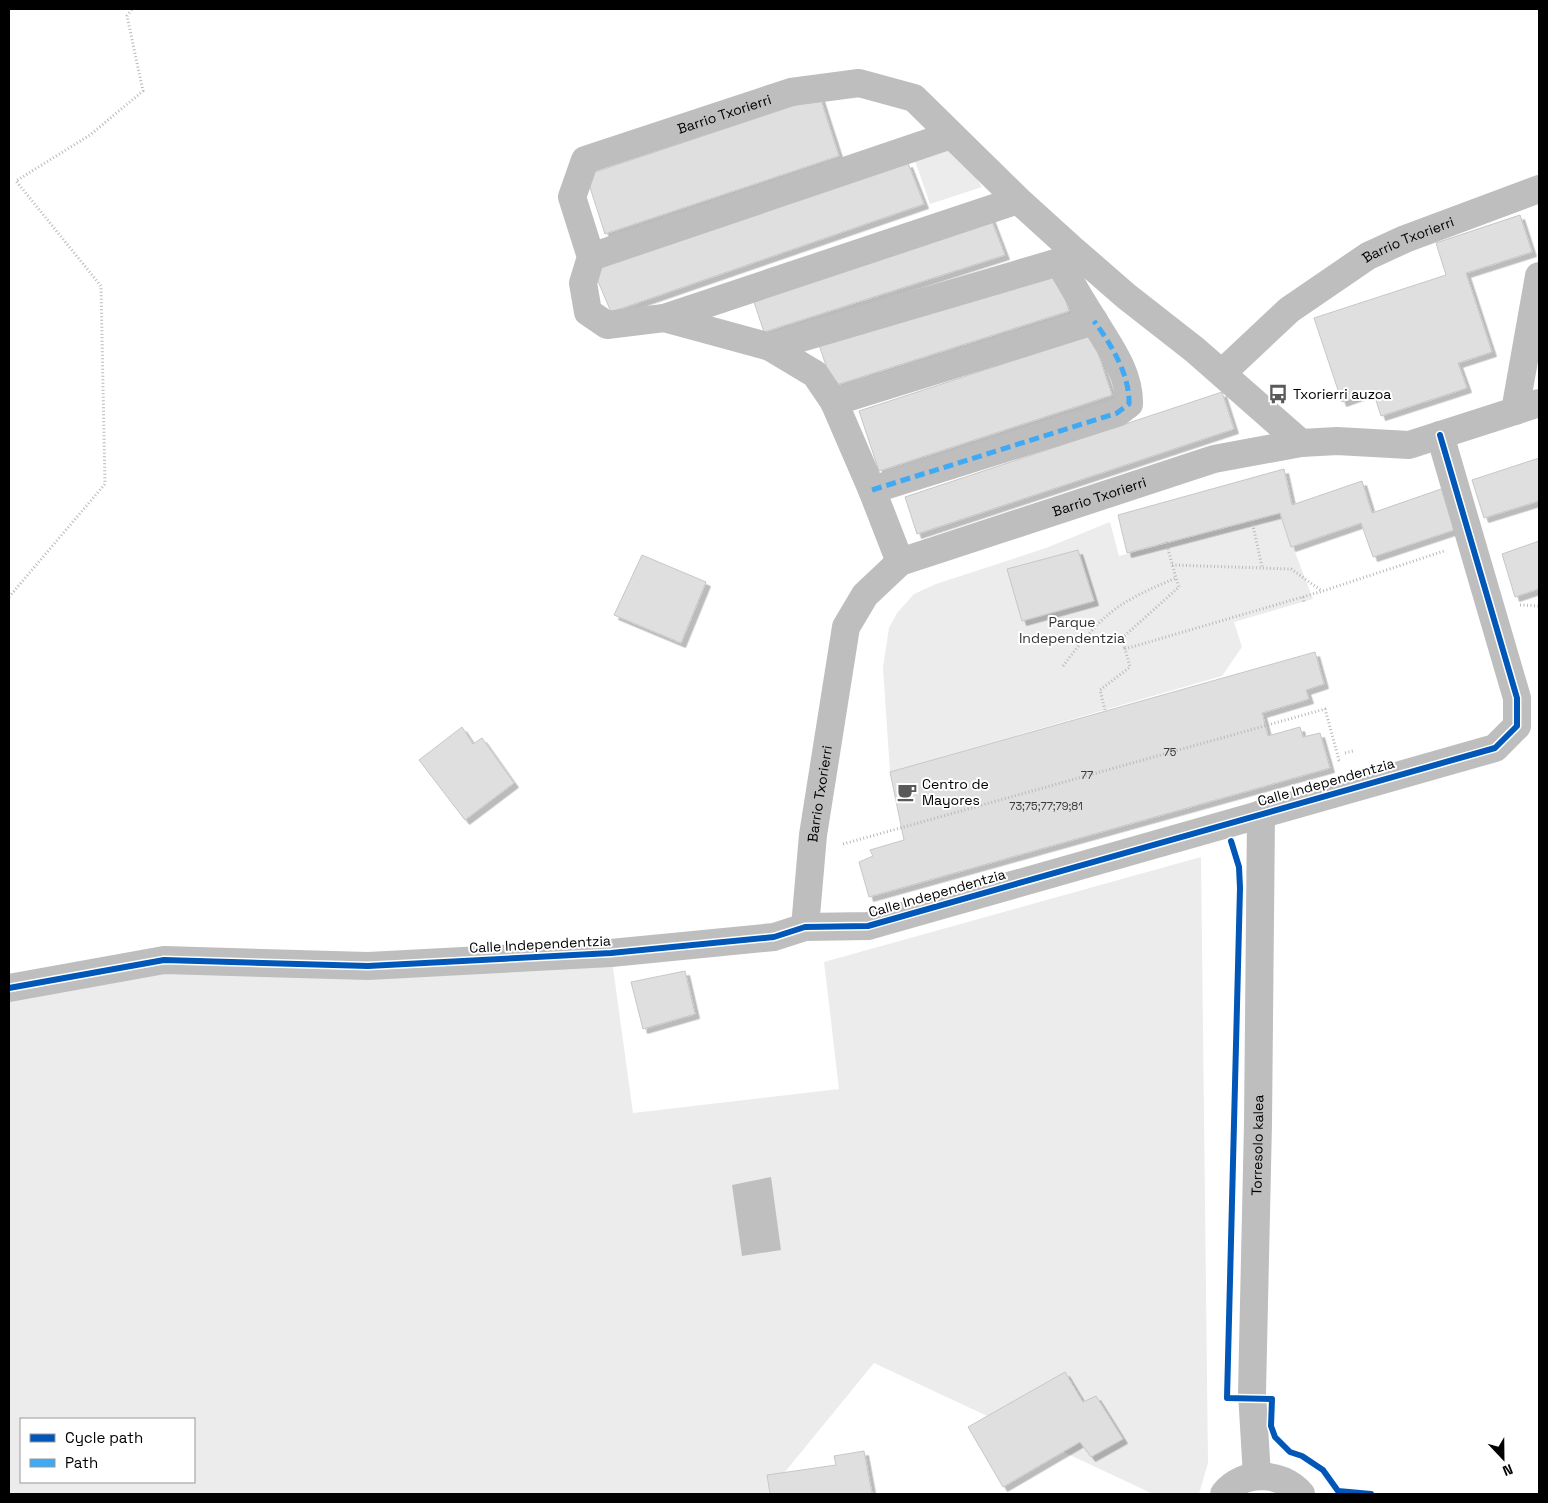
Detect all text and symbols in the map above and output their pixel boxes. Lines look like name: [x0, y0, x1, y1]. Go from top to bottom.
street label: Barrio Txorierri: [675, 90, 774, 138]
street label: Barrio Txorierri: [1358, 213, 1456, 267]
bus stop icon: Txorierri auzoa: [1267, 383, 1289, 405]
place label: Txorierri auzoa: [1293, 385, 1391, 403]
street label: Barrio Txorierri: [1050, 473, 1149, 520]
park label: Parque Independentzia: [1019, 613, 1125, 647]
street label: Barrio Txorierri: [803, 744, 836, 843]
house number: 75: [1164, 745, 1177, 759]
street label: Calle Independentzia: [1255, 754, 1397, 810]
house number: 77: [1081, 768, 1093, 782]
place label: Centro de Mayores: [922, 775, 989, 809]
cafe icon: Centro de Mayores: [896, 781, 918, 803]
house number: 73;75;77;79;81: [1009, 799, 1083, 813]
street label: Calle Independentzia: [866, 865, 1008, 921]
street label: Calle Independentzia: [469, 931, 611, 957]
street label: Torresolo kalea: [1247, 1095, 1267, 1196]
legend: [20, 1418, 195, 1483]
text: Cycle path: [65, 1428, 143, 1447]
north arrow: [1478, 1433, 1528, 1483]
text: Path: [65, 1453, 98, 1472]
text: N: [1500, 1460, 1516, 1480]

